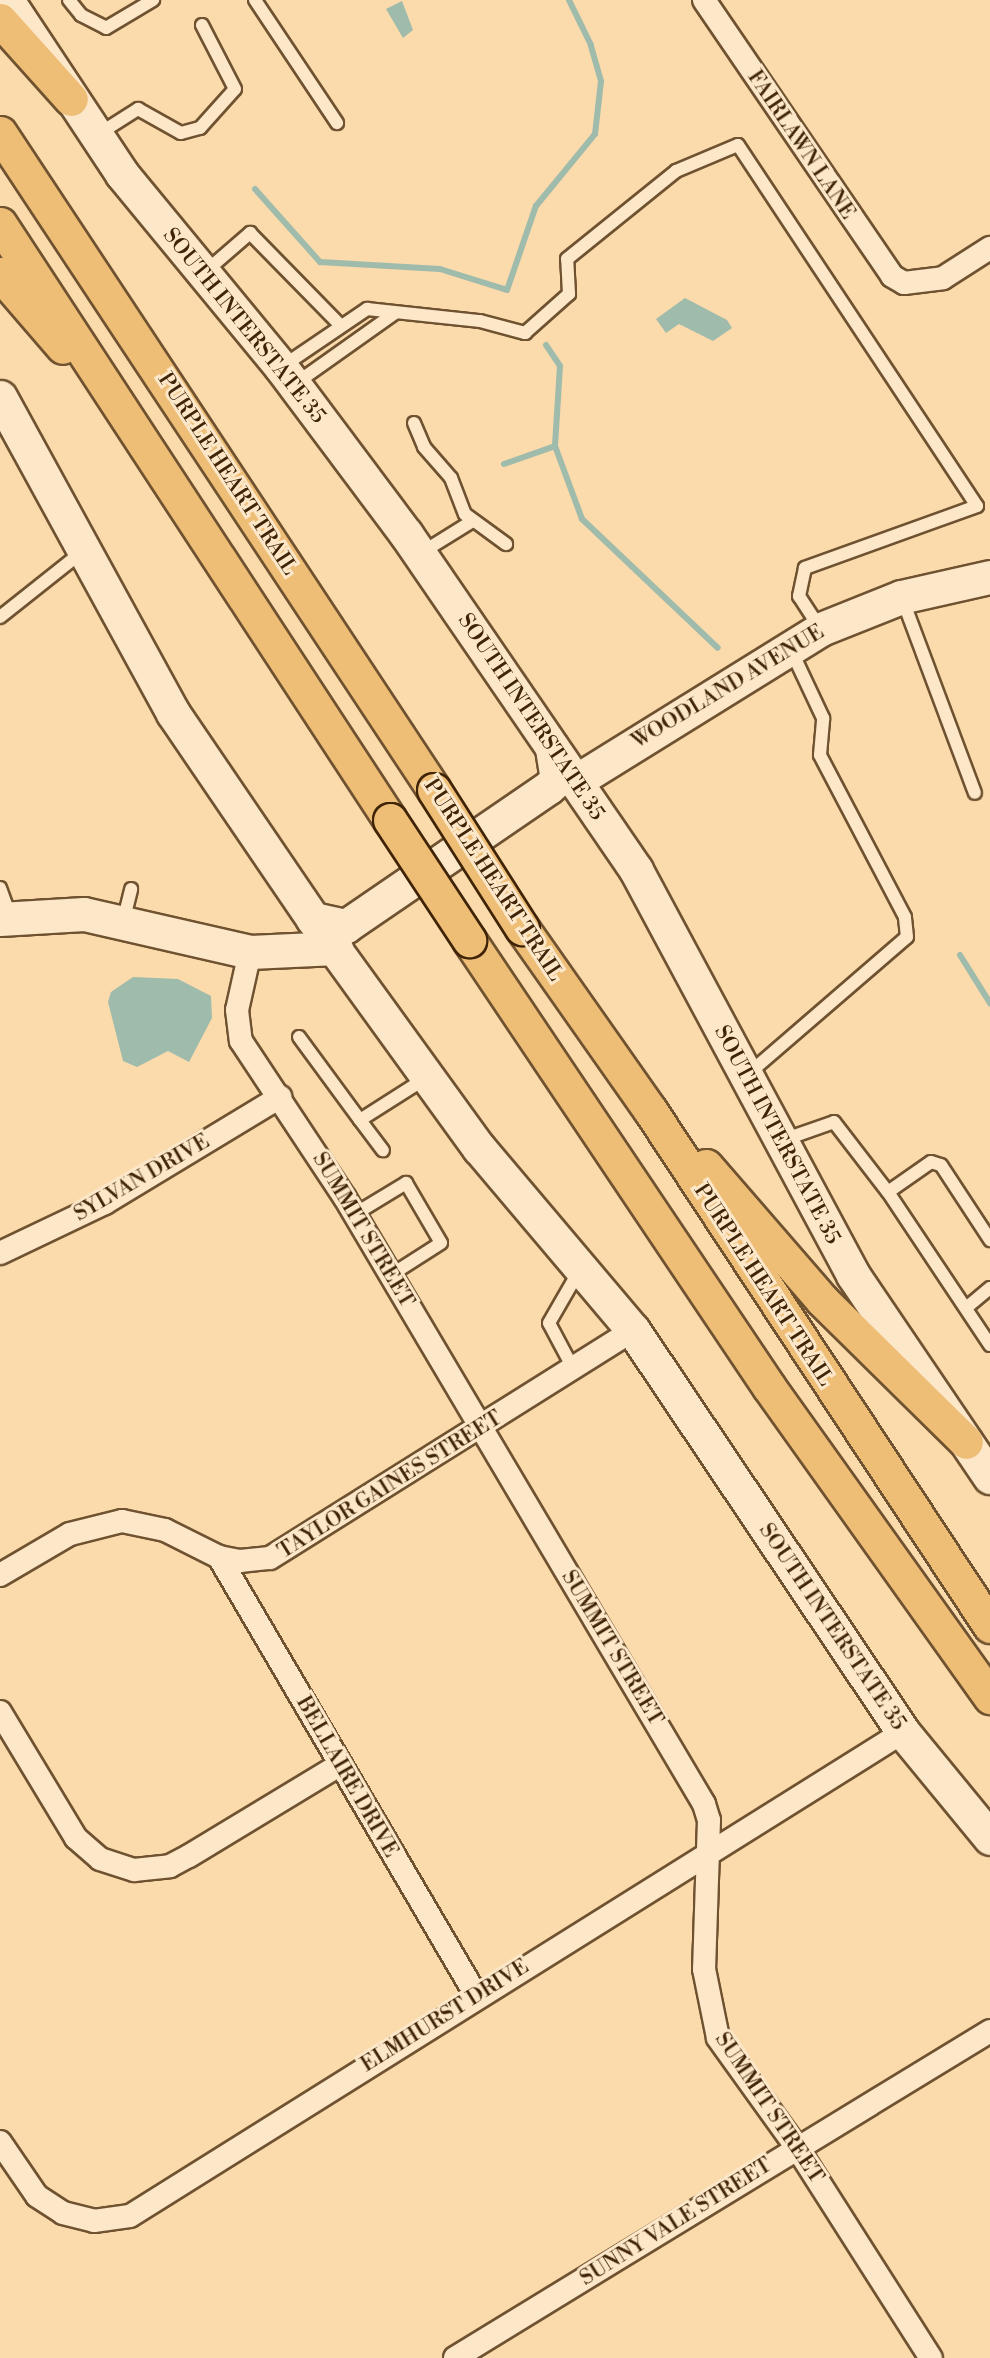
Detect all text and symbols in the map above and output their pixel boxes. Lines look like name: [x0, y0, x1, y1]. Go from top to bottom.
street label: FAIRLAWN LANE: [742, 66, 860, 224]
street label: SOUTH INTERSTATE 35: [157, 223, 331, 429]
street label: PURPLE HEART TRAIL: [152, 368, 302, 580]
street label: SOUTH INTERSTATE 35: [452, 609, 610, 825]
street label: WOODLAND AVENUE: [627, 620, 829, 754]
street label: PURPLE HEART TRAIL: [418, 774, 568, 986]
street label: SOUTH INTERSTATE 35: [709, 1021, 845, 1249]
street label: SYLVAN DRIVE: [70, 1129, 214, 1227]
street label: SUMMIT STREET: [307, 1148, 419, 1312]
street label: PURPLE HEART TRAIL: [688, 1179, 838, 1391]
street label: TAYLOR GAINES STREET: [273, 1406, 507, 1564]
street label: SOUTH INTERSTATE 35: [753, 1519, 911, 1735]
street label: SUMMIT STREET: [556, 1566, 668, 1730]
street label: BELLAIRE DRIVE: [291, 1692, 403, 1862]
street label: ELMHURST DRIVE: [356, 1954, 534, 2078]
street label: SUMMIT STREET: [709, 2028, 829, 2188]
street label: SUNNY VALE STREET: [575, 2153, 777, 2291]

